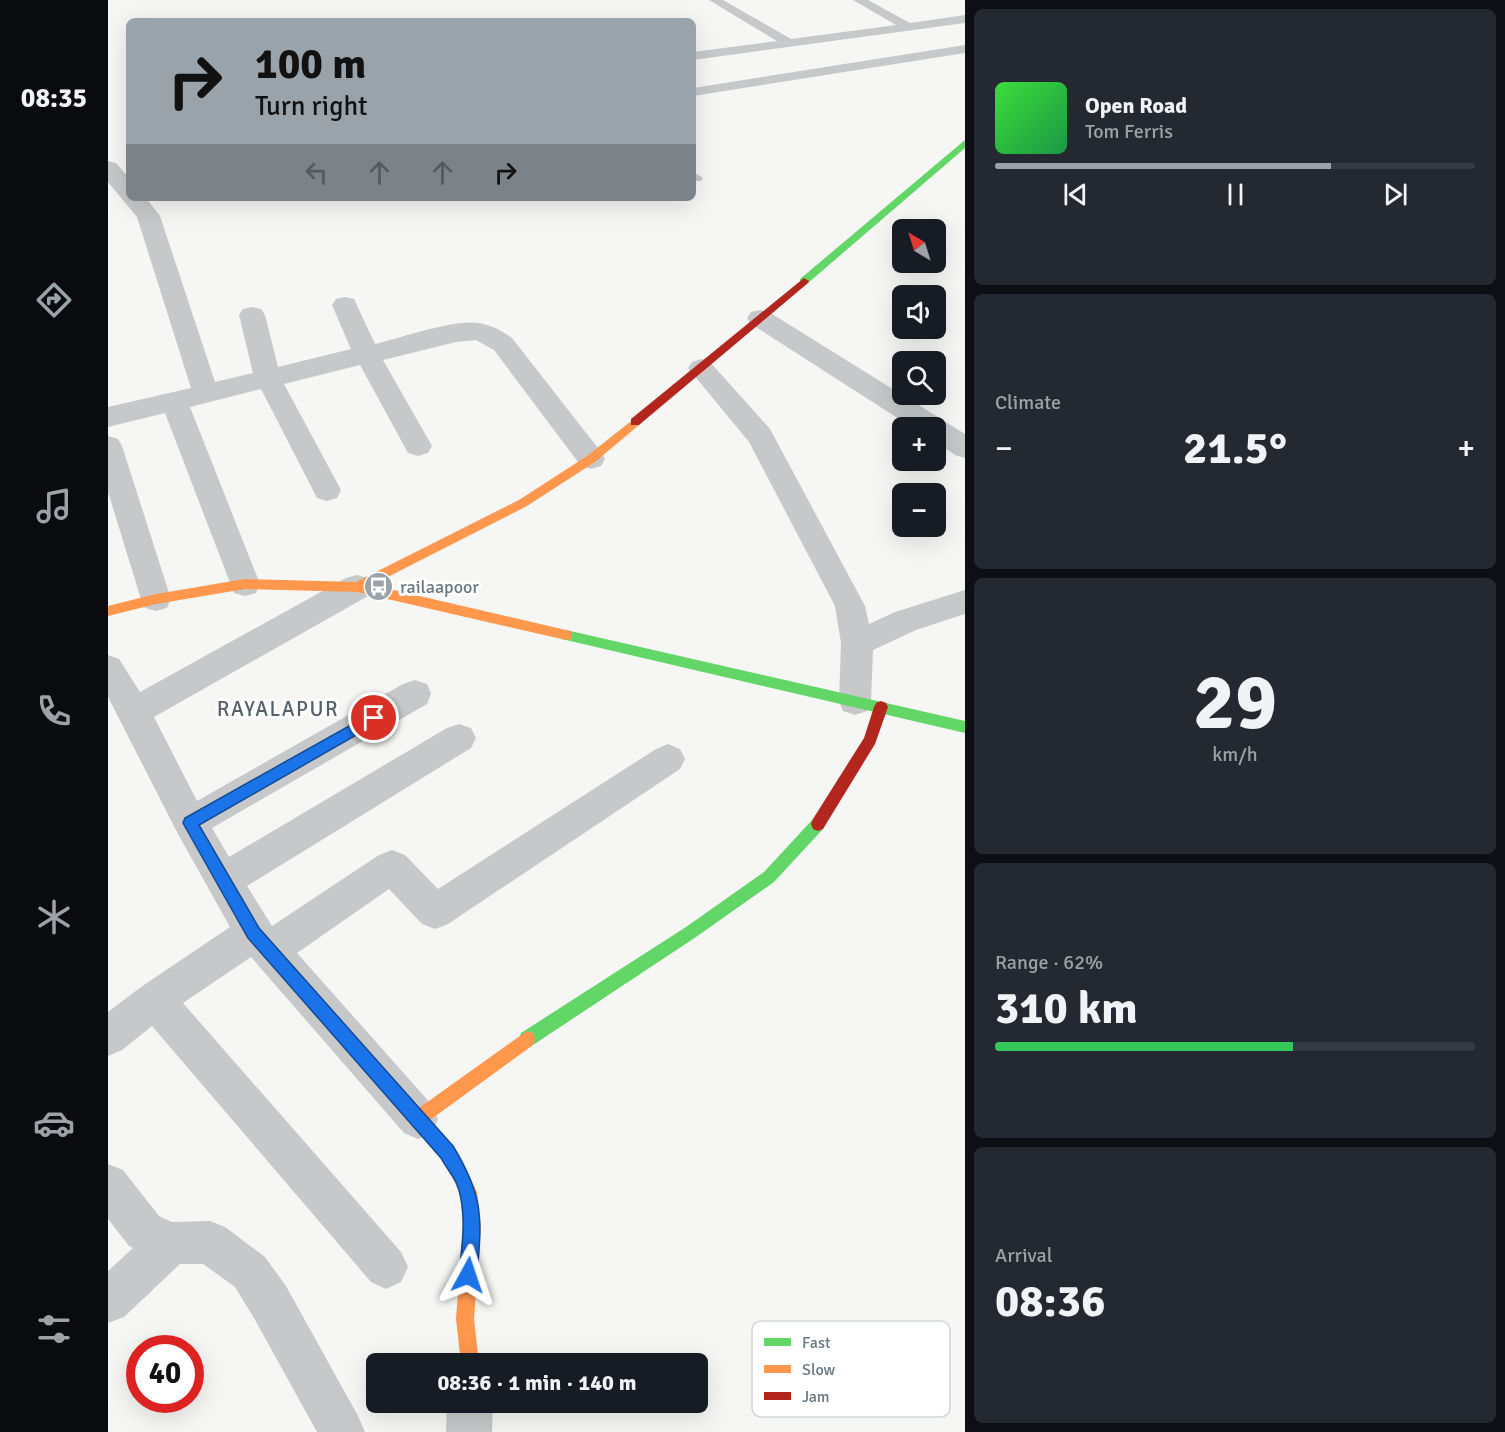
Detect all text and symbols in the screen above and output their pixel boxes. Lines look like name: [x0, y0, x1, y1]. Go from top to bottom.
text: 100 m: [255, 39, 366, 90]
icon: right: [156, 42, 234, 120]
text: 08:35: [21, 82, 87, 115]
text: Turn right: [255, 90, 368, 123]
text: Open Road: [1085, 92, 1187, 119]
text: Tom Ferris: [1085, 119, 1173, 144]
icon: left: [300, 156, 333, 189]
icon: ahead: [363, 156, 396, 189]
icon: ahead: [426, 156, 459, 189]
icon: right: [489, 156, 522, 189]
icon: previous: [1059, 178, 1092, 211]
icon: pause: [1219, 178, 1252, 211]
icon: next: [1379, 178, 1412, 211]
north arrow: [892, 219, 946, 273]
map controls: [892, 219, 946, 537]
icon: directions: [33, 279, 75, 321]
button: sound: [892, 285, 946, 339]
button: search: [892, 351, 946, 405]
text: Climate: [995, 390, 1061, 415]
button: +: [892, 417, 946, 471]
text: 21.5°: [1183, 421, 1287, 476]
text: −: [995, 428, 1013, 469]
text: +: [1457, 428, 1475, 469]
button: −: [892, 483, 946, 537]
icon: music: [33, 485, 75, 527]
bus stop icon: railaapoor: [363, 571, 395, 603]
place label: railaapoor: [400, 576, 479, 598]
text: 29: [1193, 655, 1277, 751]
icon: phone: [33, 690, 75, 732]
pin: [348, 692, 399, 743]
district label: RAYALAPUR: [217, 696, 339, 722]
icon: arrive: [357, 701, 390, 734]
text: km/h: [1212, 742, 1258, 767]
icon: climate: [33, 896, 75, 938]
text: Range · 62%: [995, 950, 1103, 975]
text: 310 km: [995, 981, 1138, 1036]
icon: car: [33, 1102, 75, 1144]
position arrow: [436, 1243, 500, 1307]
text: Arrival: [995, 1243, 1053, 1268]
text: 08:36: [995, 1274, 1105, 1329]
icon: filters: [33, 1308, 75, 1350]
legend: [752, 1321, 950, 1417]
text: Fast: [802, 1333, 831, 1353]
speed limit sign: 40: [126, 1335, 204, 1413]
text: Slow: [802, 1360, 836, 1380]
text: 08:36 · 1 min · 140 m: [437, 1369, 637, 1396]
text: Jam: [802, 1387, 830, 1407]

